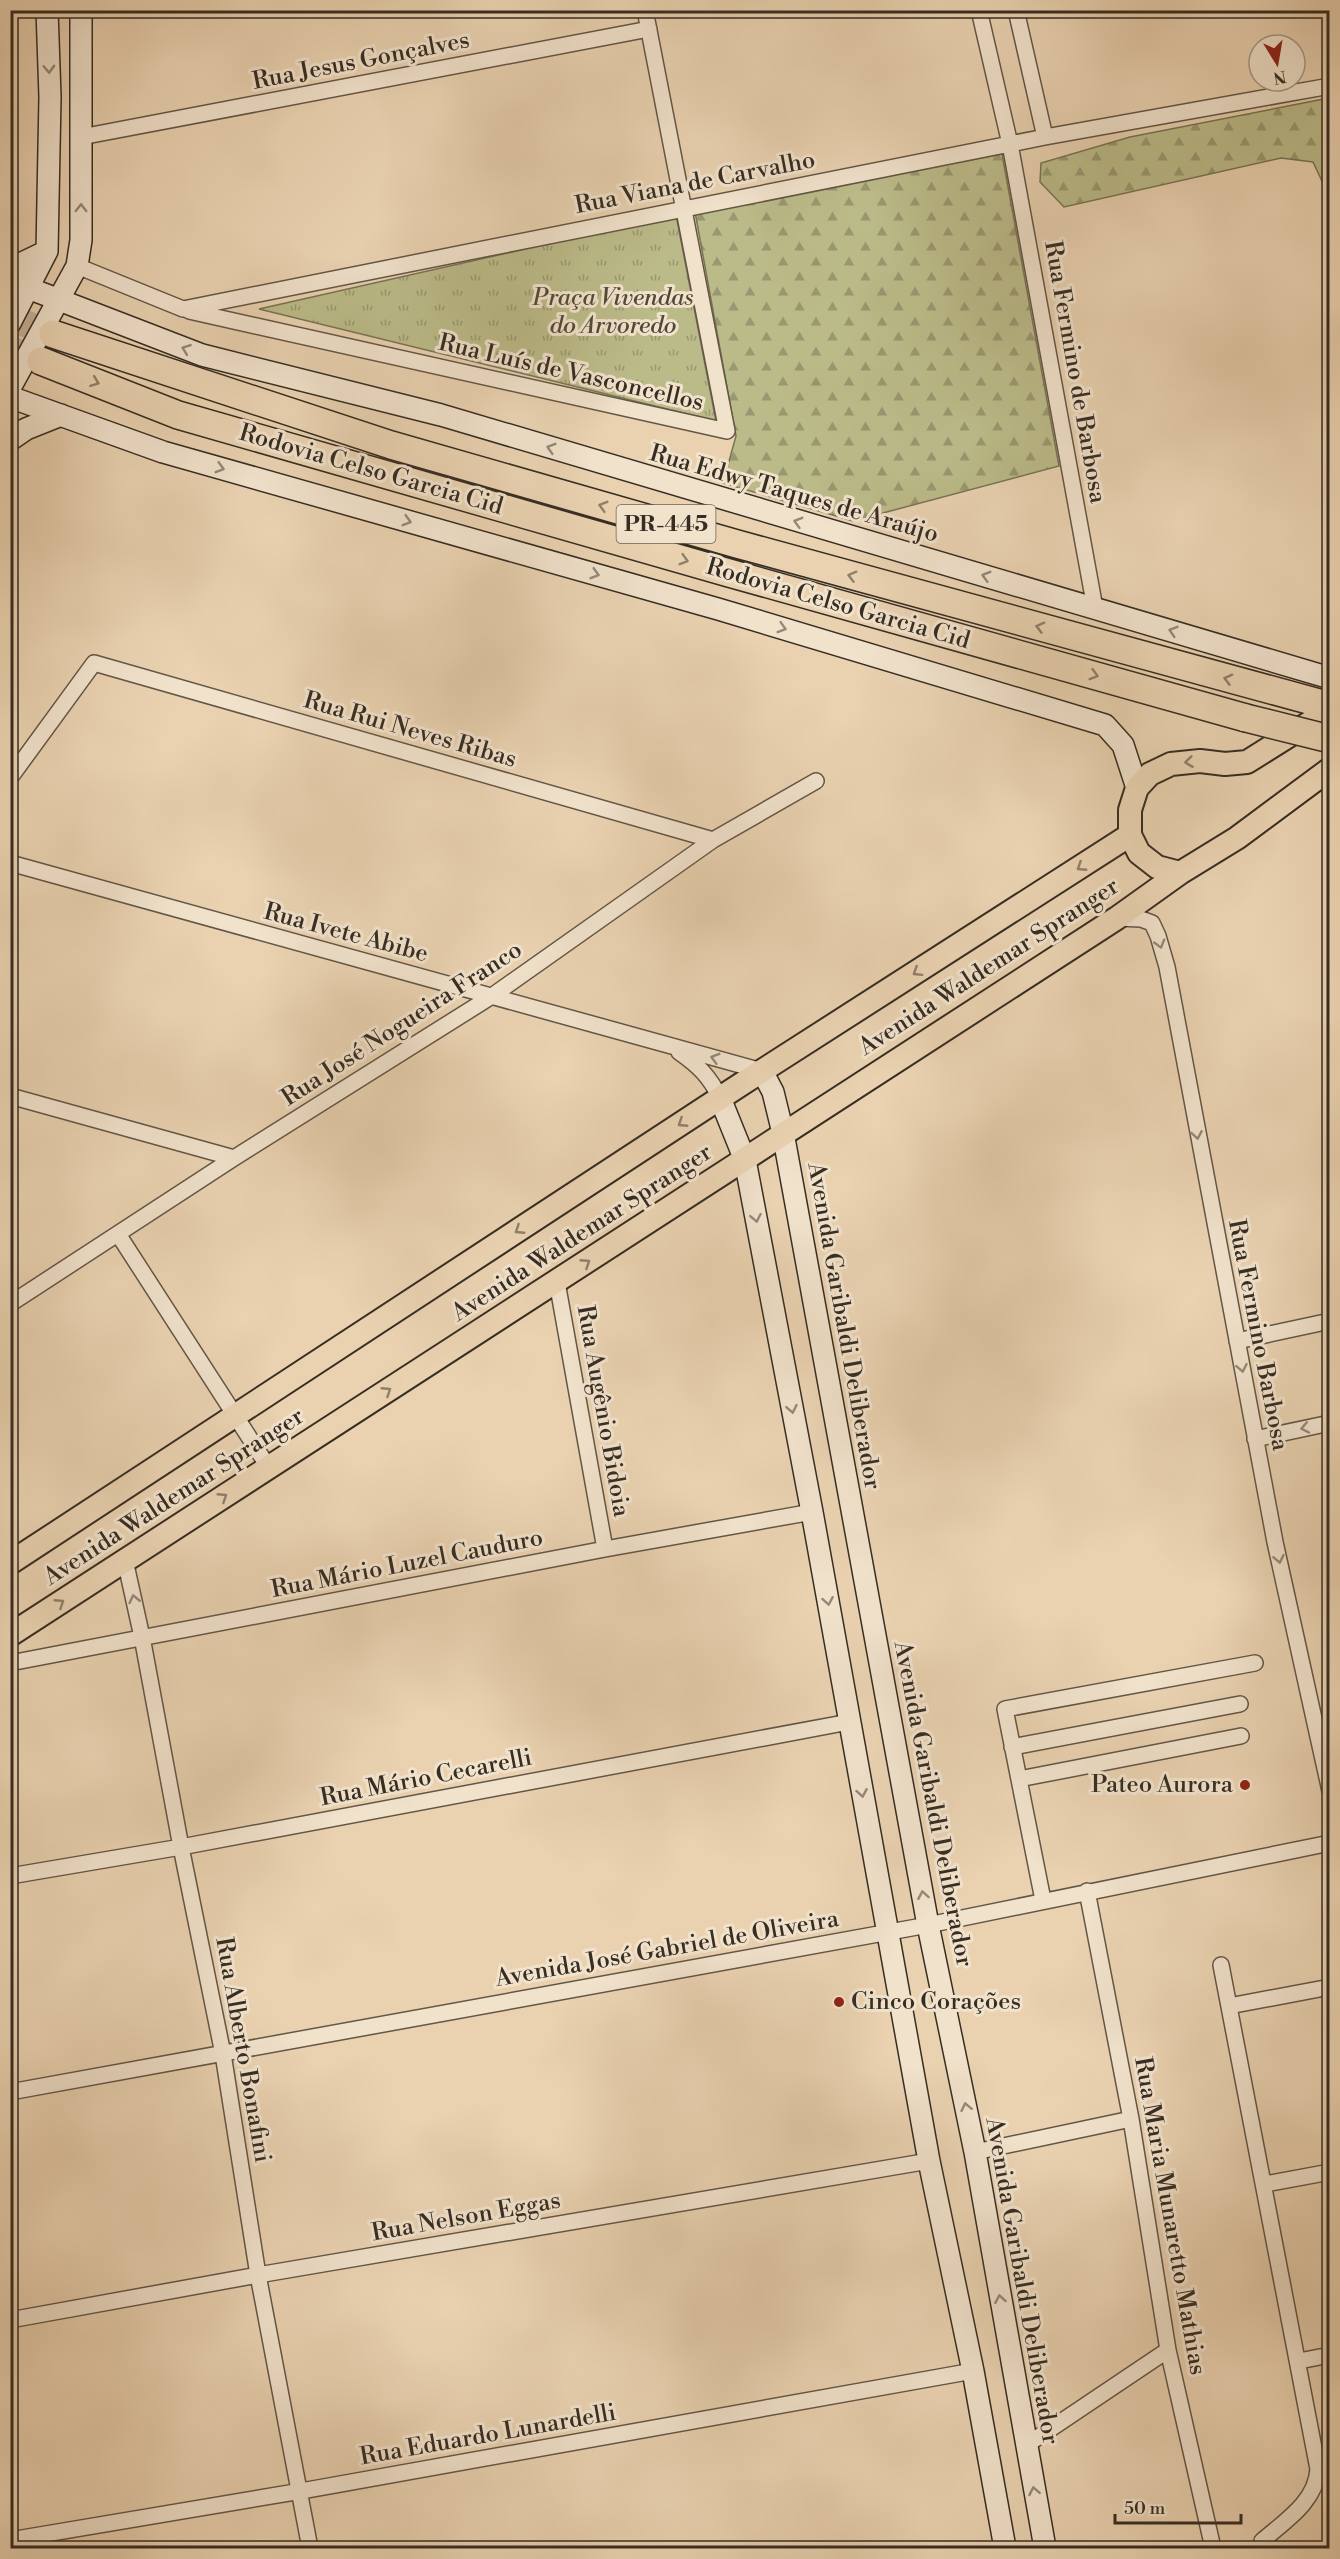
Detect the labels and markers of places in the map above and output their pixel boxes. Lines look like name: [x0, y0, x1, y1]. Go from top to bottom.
place label: Pateo Aurora: [1091, 1770, 1234, 1800]
marker: Pateo Aurora: [1238, 1778, 1252, 1792]
place label: Cinco Corações: [851, 1987, 1021, 2017]
marker: Cinco Corações: [832, 1995, 846, 2009]

